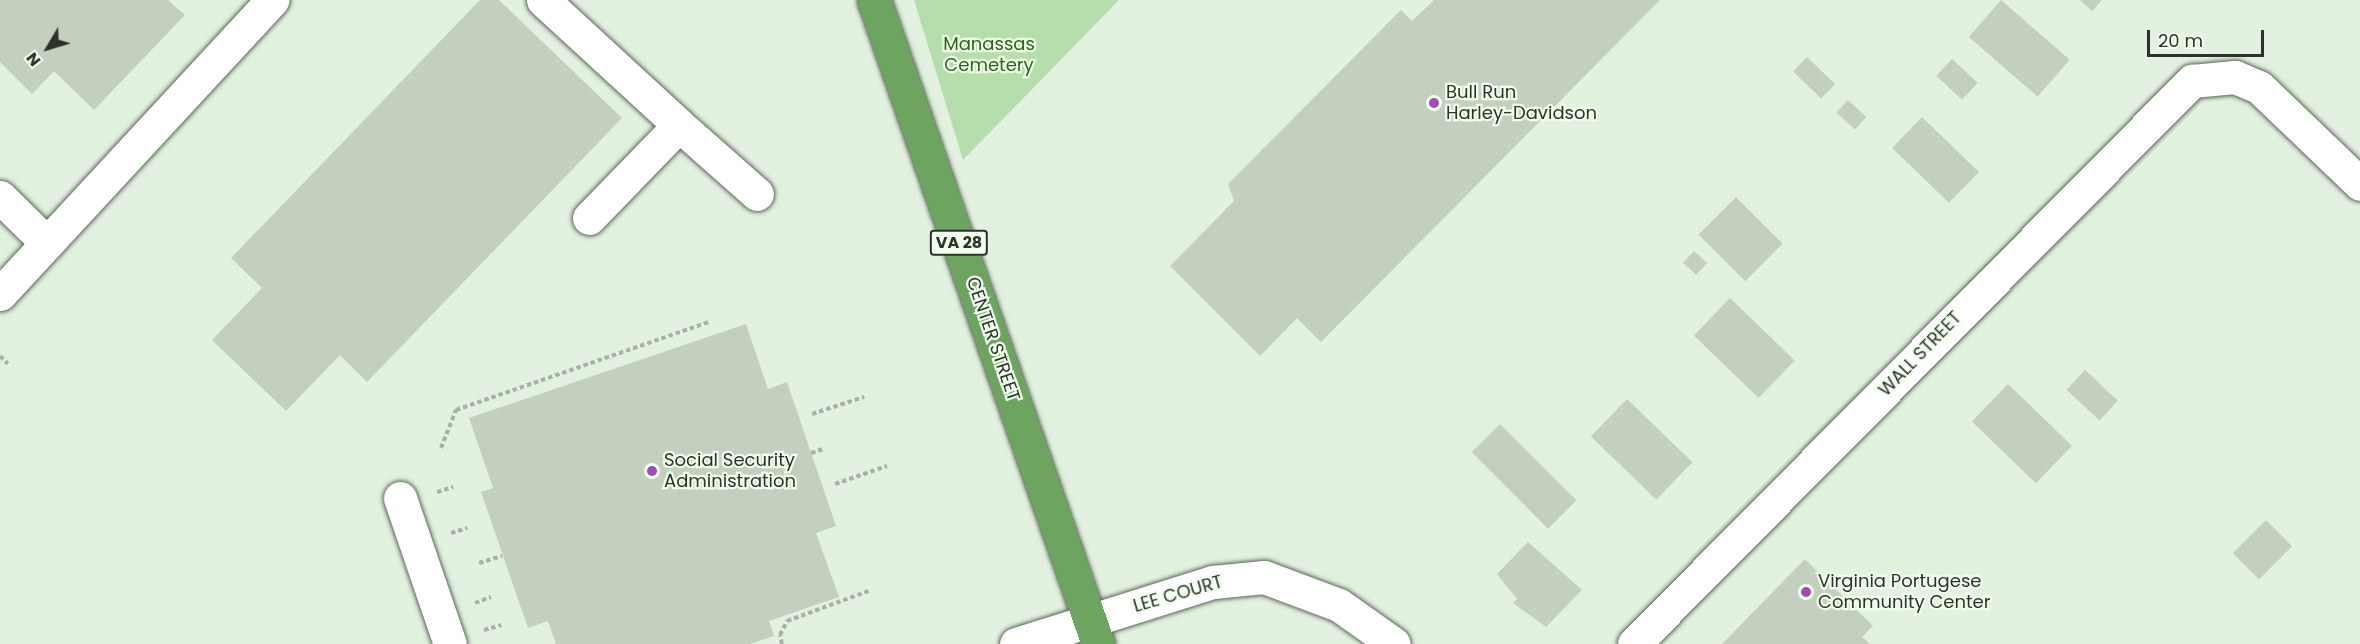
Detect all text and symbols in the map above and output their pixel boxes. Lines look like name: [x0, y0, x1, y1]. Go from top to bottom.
north arrow: [18, 18, 78, 78]
scale bar: [2150, 18, 2267, 56]
text: 20 m: [2158, 28, 2203, 53]
park label: Manassas Cemetery: [943, 34, 1035, 76]
text: N: [21, 48, 46, 71]
place label: Bull Run Harley-Davidson: [1446, 82, 1597, 124]
marker: Bull Run Harley-Davidson: [1427, 96, 1441, 110]
road number: VA 28: [929, 230, 989, 256]
street label: CENTER STREET: [962, 274, 1024, 404]
street label: WALL STREET: [1874, 307, 1966, 401]
place label: Social Security Administration: [664, 450, 796, 492]
marker: Social Security Administration: [645, 464, 659, 478]
street label: LEE COURT: [1131, 571, 1225, 617]
place label: Virginia Portugese Community Center: [1818, 571, 1990, 614]
marker: Virginia Portugese Community Center: [1799, 585, 1813, 599]

